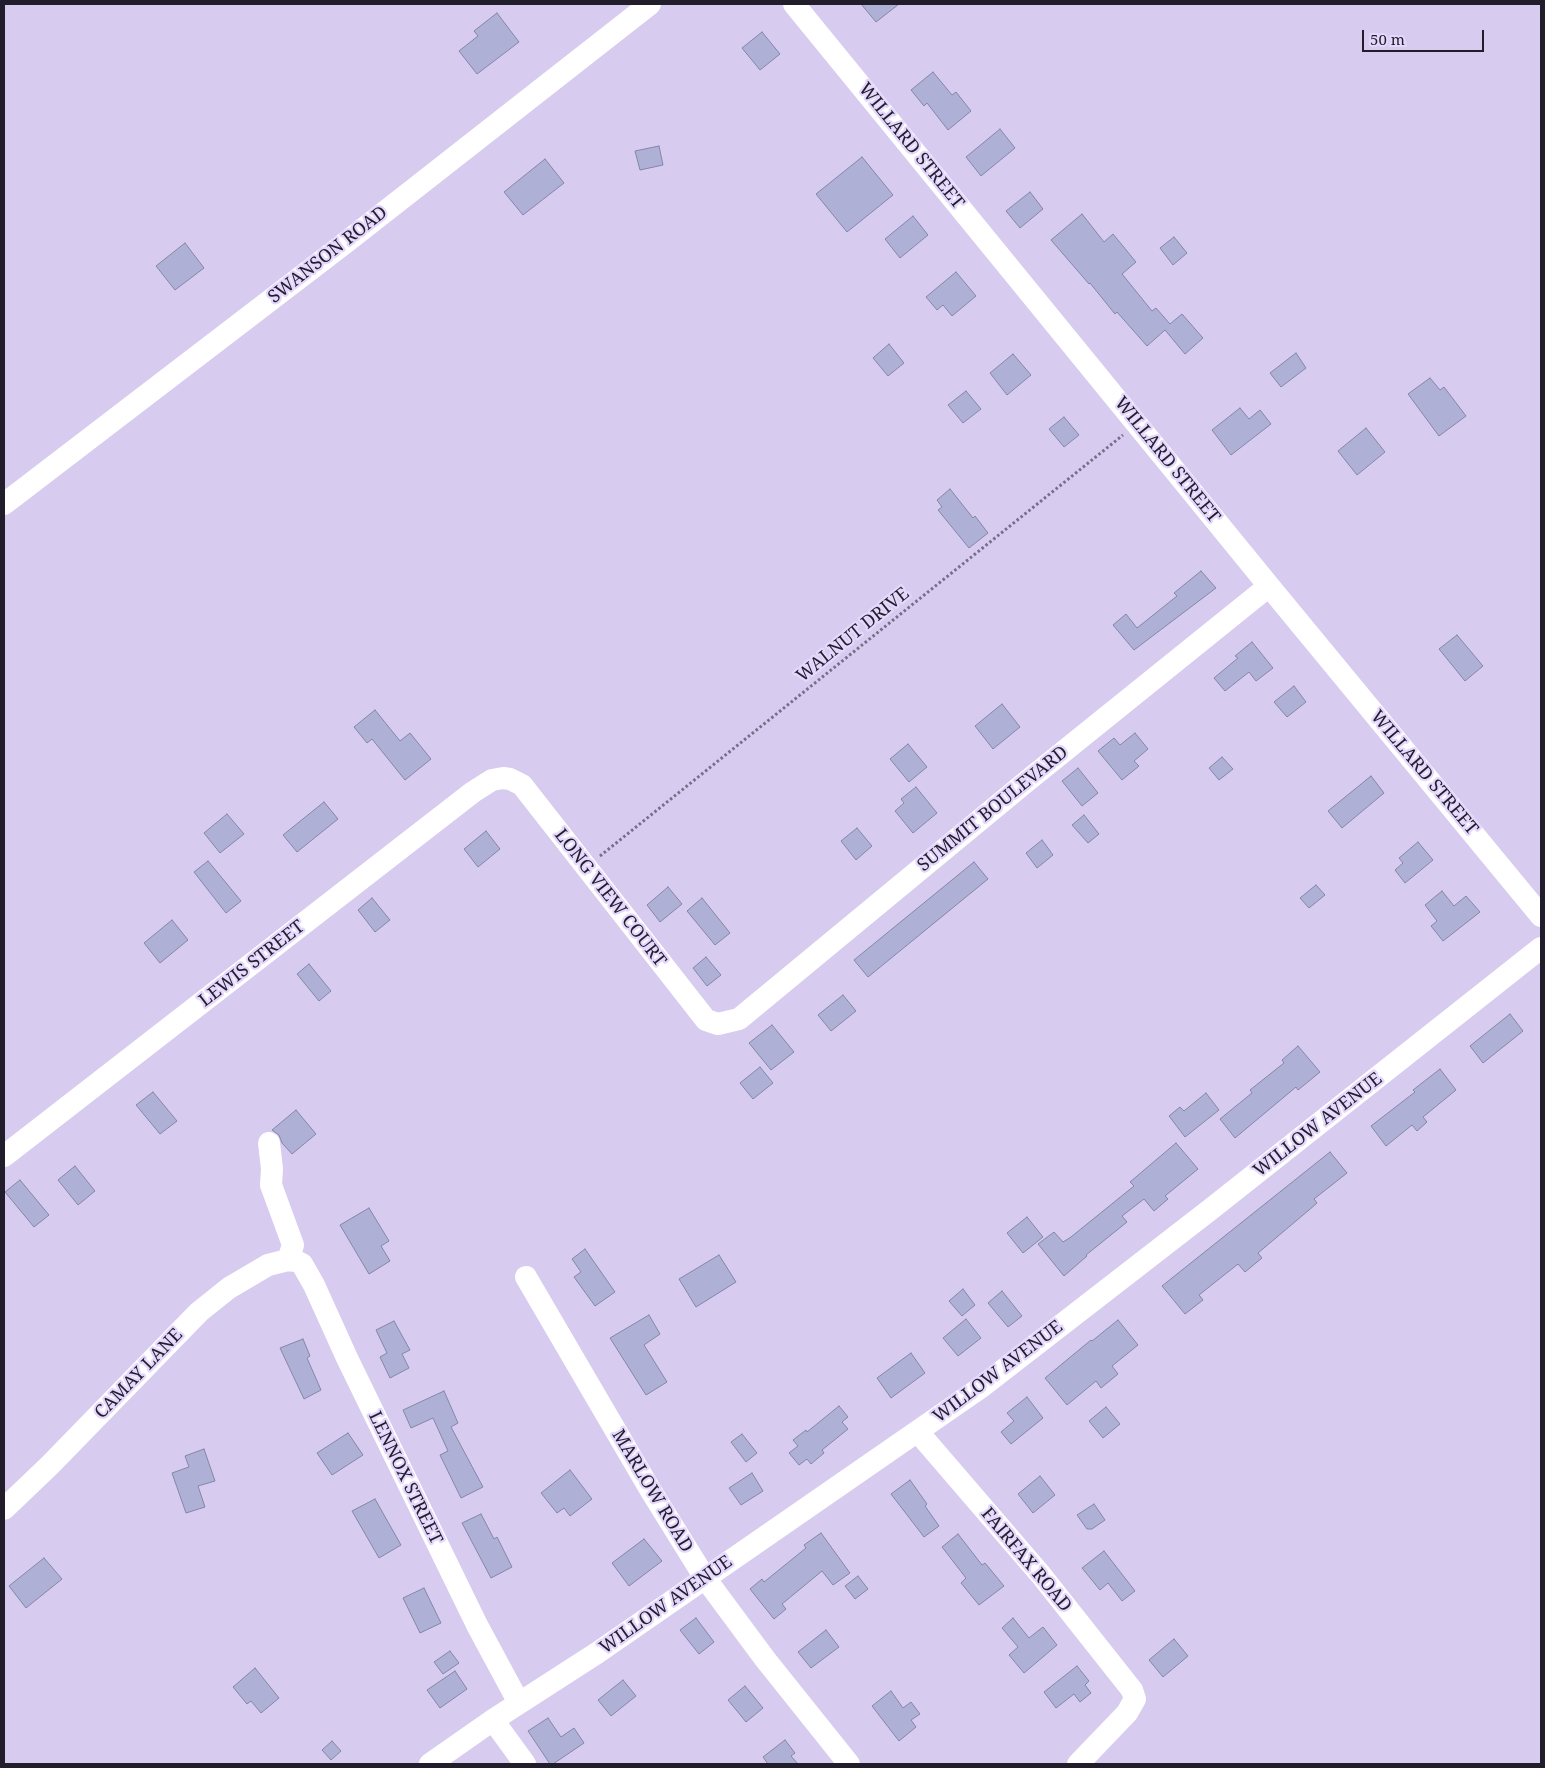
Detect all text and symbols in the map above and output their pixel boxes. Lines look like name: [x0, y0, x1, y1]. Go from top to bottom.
scale bar: [1365, 20, 1488, 52]
text: 50 m: [1370, 29, 1405, 49]
street label: WILLARD STREET: [854, 79, 968, 213]
street label: SWANSON ROAD: [264, 202, 392, 308]
street label: WILLARD STREET: [1110, 393, 1224, 527]
street label: WALNUT DRIVE: [792, 583, 914, 687]
street label: WILLARD STREET: [1366, 706, 1482, 840]
street label: SUMMIT BOULEVARD: [913, 742, 1073, 876]
street label: LONG VIEW COURT: [550, 825, 670, 971]
street label: LEWIS STREET: [195, 916, 309, 1012]
street label: WILLOW AVENUE: [1250, 1068, 1386, 1182]
street label: WILLOW AVENUE: [929, 1316, 1067, 1428]
street label: CAMAY LANE: [91, 1324, 187, 1424]
street label: LENNOX STREET: [363, 1408, 447, 1548]
street label: MARLOW ROAD: [607, 1426, 697, 1556]
street label: FAIRFAX ROAD: [976, 1504, 1076, 1616]
street label: WILLOW AVENUE: [596, 1551, 736, 1659]

